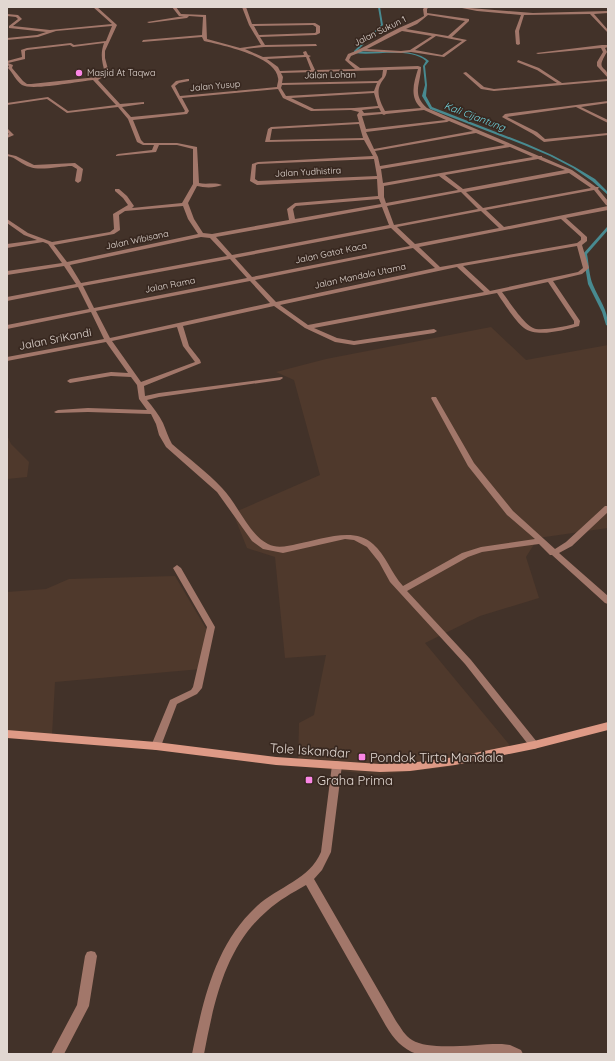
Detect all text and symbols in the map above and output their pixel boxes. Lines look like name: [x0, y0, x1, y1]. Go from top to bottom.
street label: Jalan Sukun 1: [352, 13, 408, 48]
place label: Masjid At Taqwa: [87, 67, 155, 78]
marker: Masjid At Taqwa: [74, 68, 84, 78]
street label: Jalan Lohan: [304, 69, 356, 80]
street label: Jalan Yusup: [189, 78, 241, 93]
water label: Kali Cijantung: [442, 99, 508, 134]
street label: Jalan Yudhistira: [275, 164, 341, 179]
street label: Jalan Wibisana: [104, 227, 169, 252]
street label: Jalan Gatot Kaca: [294, 240, 368, 266]
street label: Jalan Mandala Utama: [313, 260, 407, 291]
street label: Jalan Rama: [144, 274, 196, 295]
street label: Jalan SriKandi: [17, 325, 93, 353]
street label: Tole Iskandar: [269, 739, 351, 761]
place label: Pondok Tirta Mandala: [370, 749, 503, 765]
marker: Pondok Tirta Mandala: [357, 752, 367, 762]
place label: Graha Prima: [317, 772, 393, 788]
marker: Graha Prima: [304, 775, 314, 785]

